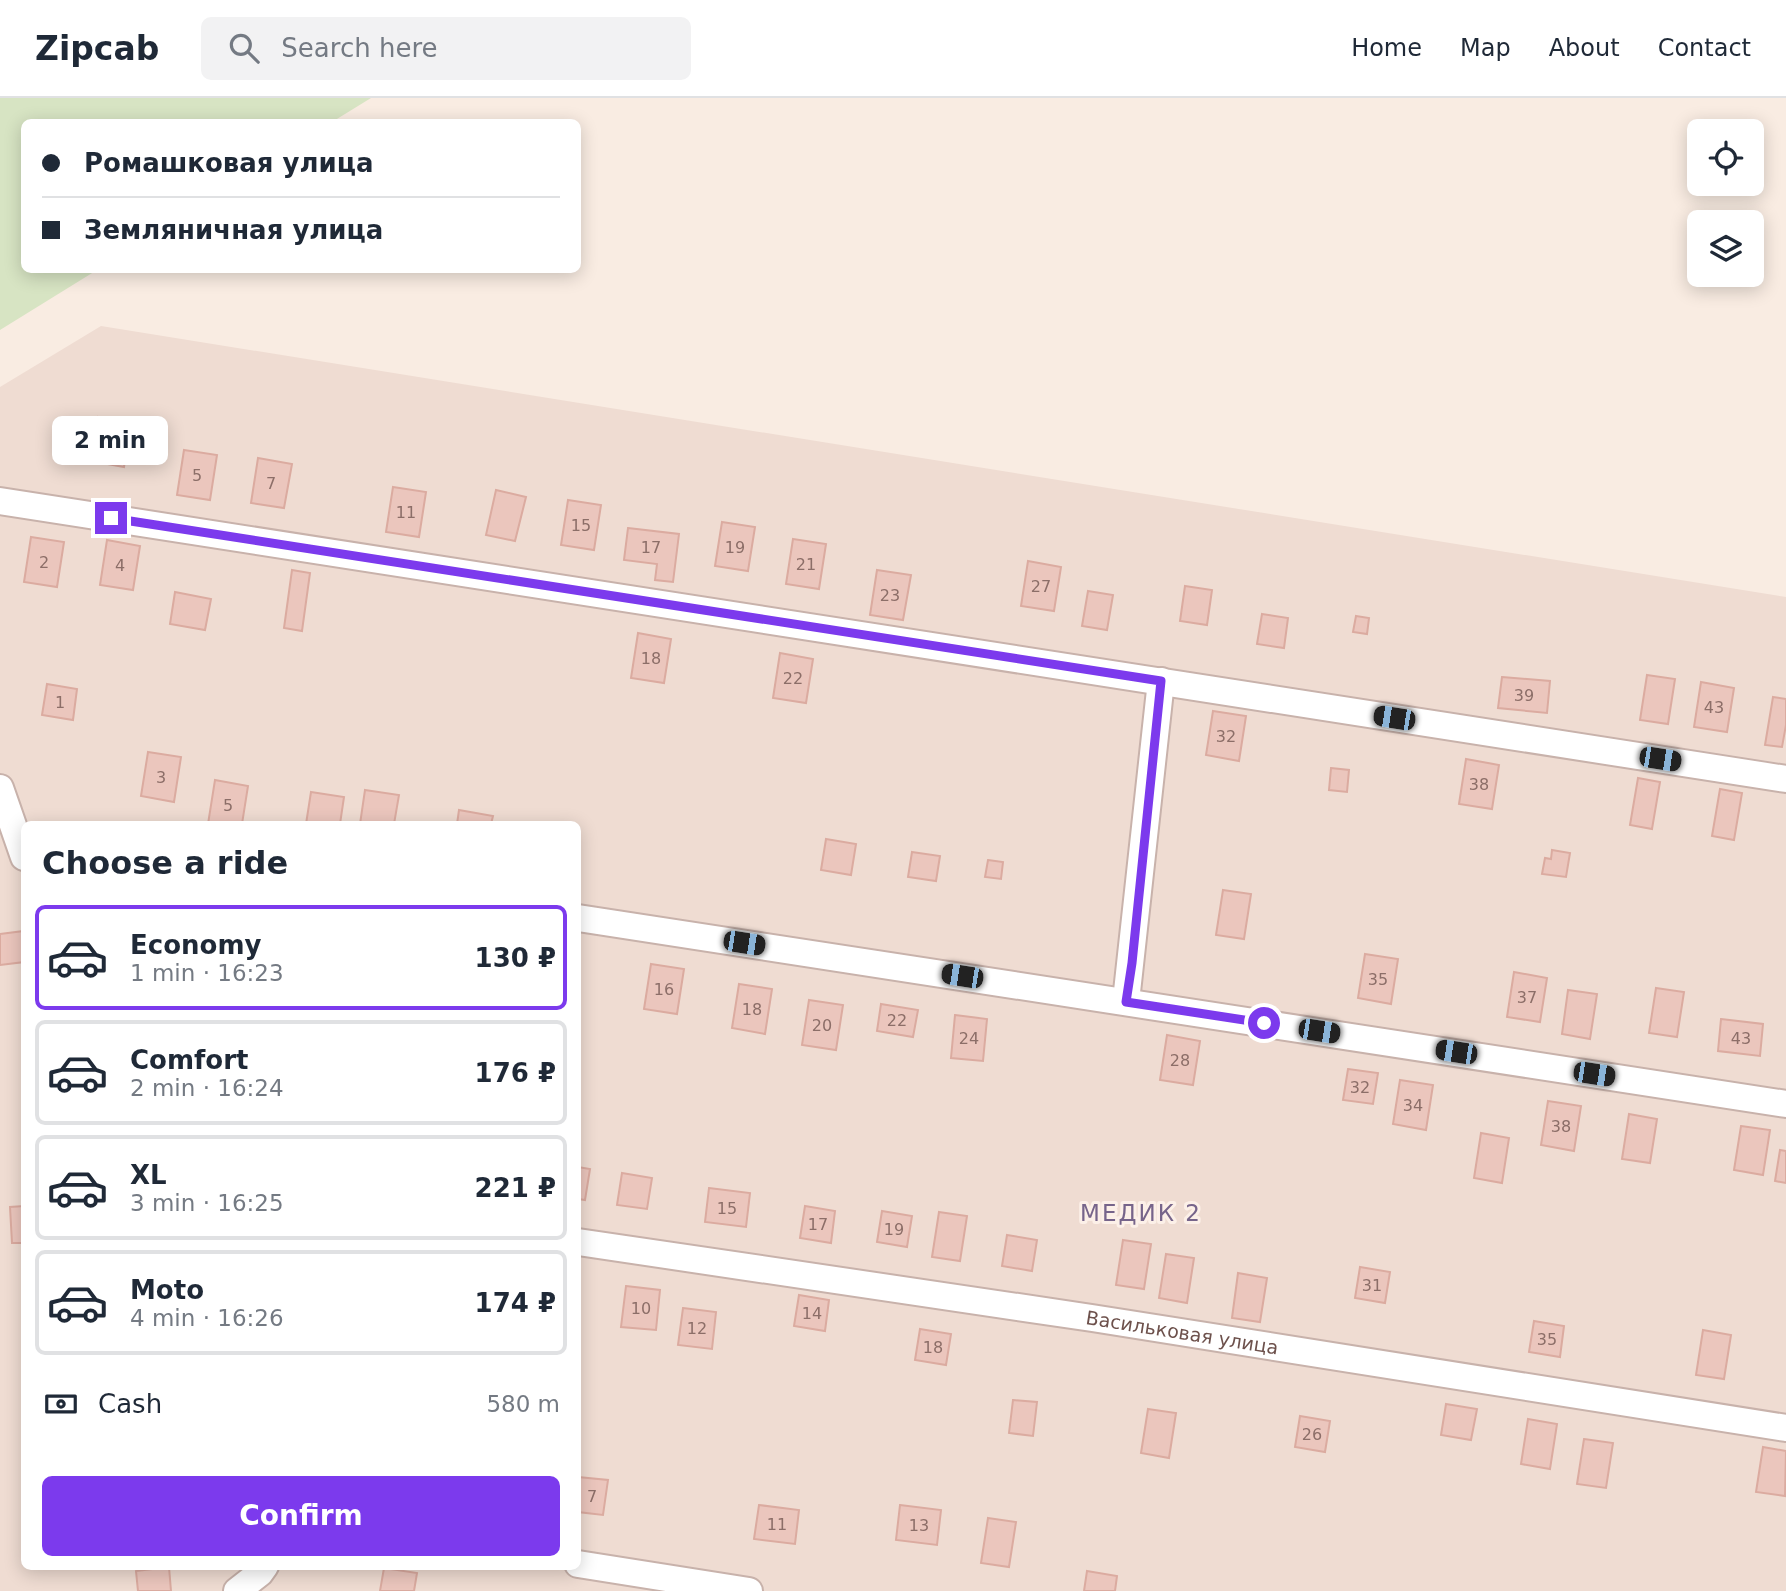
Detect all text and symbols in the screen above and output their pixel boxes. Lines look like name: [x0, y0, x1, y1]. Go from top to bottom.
search box: [201, 17, 691, 80]
text: Zipcab: [35, 29, 159, 68]
icon: search: [225, 29, 263, 67]
text: Search here: [281, 33, 438, 63]
text: Home: [1351, 34, 1422, 62]
text: Map: [1460, 34, 1511, 62]
text: About: [1549, 34, 1620, 62]
text: Contact: [1658, 34, 1751, 62]
map controls: [1687, 119, 1764, 287]
button: locate: [1687, 119, 1764, 196]
text: Ромашковая улица: [84, 148, 374, 178]
button: layers: [1687, 210, 1764, 287]
text: Земляничная улица: [84, 215, 383, 245]
callout: 2 min: [53, 416, 169, 466]
text: 2 min: [74, 427, 146, 453]
house number: 5: [192, 466, 202, 485]
house number: 7: [266, 474, 276, 493]
route end: [95, 502, 127, 534]
house number: 11: [396, 503, 416, 522]
house number: 15: [571, 516, 591, 535]
house number: 17: [641, 538, 661, 557]
house number: 19: [725, 538, 745, 557]
house number: 2: [39, 553, 49, 572]
house number: 21: [796, 555, 816, 574]
house number: 4: [115, 556, 125, 575]
house number: 27: [1031, 577, 1051, 596]
house number: 23: [880, 586, 900, 605]
house number: 18: [641, 649, 661, 668]
house number: 22: [783, 669, 803, 688]
house number: 39: [1514, 686, 1534, 705]
house number: 1: [55, 693, 65, 712]
house number: 43: [1704, 698, 1724, 717]
car: [1372, 704, 1417, 732]
house number: 32: [1216, 727, 1236, 746]
car: [1638, 745, 1683, 773]
house number: 3: [156, 768, 166, 787]
house number: 38: [1469, 775, 1489, 794]
house number: 5: [223, 796, 233, 815]
text: Choose a ride: [42, 844, 288, 882]
icon: car: [46, 926, 109, 989]
car: [722, 929, 767, 957]
text: Economy: [130, 930, 261, 960]
text: 130 ₽: [475, 943, 556, 973]
text: 1 min · 16:23: [130, 960, 284, 986]
car: [940, 962, 985, 990]
house number: 35: [1368, 970, 1388, 989]
house number: 16: [654, 980, 674, 999]
house number: 37: [1517, 988, 1537, 1007]
house number: 18: [742, 1000, 762, 1019]
route start: [1248, 1007, 1280, 1039]
house number: 22: [887, 1011, 907, 1030]
house number: 20: [812, 1016, 832, 1035]
car: [1297, 1017, 1342, 1045]
house number: 24: [959, 1029, 979, 1048]
house number: 43: [1731, 1029, 1751, 1048]
car: [1434, 1038, 1479, 1066]
icon: car: [46, 1041, 109, 1104]
text: Comfort: [130, 1045, 248, 1075]
house number: 28: [1170, 1051, 1190, 1070]
text: 176 ₽: [475, 1058, 556, 1088]
car: [1572, 1060, 1617, 1088]
text: 2 min · 16:24: [130, 1075, 284, 1101]
house number: 32: [1350, 1078, 1370, 1097]
house number: 34: [1403, 1096, 1423, 1115]
house number: 38: [1551, 1117, 1571, 1136]
icon: car: [46, 1156, 109, 1219]
text: XL: [130, 1160, 167, 1190]
text: 221 ₽: [475, 1173, 556, 1203]
text: 3 min · 16:25: [130, 1190, 284, 1216]
house number: 15: [717, 1199, 737, 1218]
district label: МЕДИК 2: [1080, 1200, 1202, 1226]
house number: 17: [808, 1215, 828, 1234]
house number: 19: [884, 1220, 904, 1239]
icon: car: [46, 1271, 109, 1334]
text: Moto: [130, 1275, 204, 1305]
house number: 31: [1362, 1276, 1382, 1295]
text: 174 ₽: [475, 1288, 556, 1318]
house number: 10: [631, 1299, 651, 1318]
house number: 14: [802, 1304, 822, 1323]
text: 4 min · 16:26: [130, 1305, 284, 1331]
street label: Васильковая улица: [1084, 1306, 1280, 1358]
house number: 12: [687, 1319, 707, 1338]
house number: 35: [1537, 1330, 1557, 1349]
house number: 18: [923, 1338, 943, 1357]
icon: cash: [42, 1385, 80, 1423]
text: Cash: [98, 1389, 162, 1419]
text: 580 m: [486, 1391, 560, 1417]
house number: 26: [1302, 1425, 1322, 1444]
button: Confirm: [42, 1476, 560, 1556]
house number: 7: [587, 1487, 597, 1506]
house number: 11: [767, 1515, 787, 1534]
house number: 13: [909, 1516, 929, 1535]

